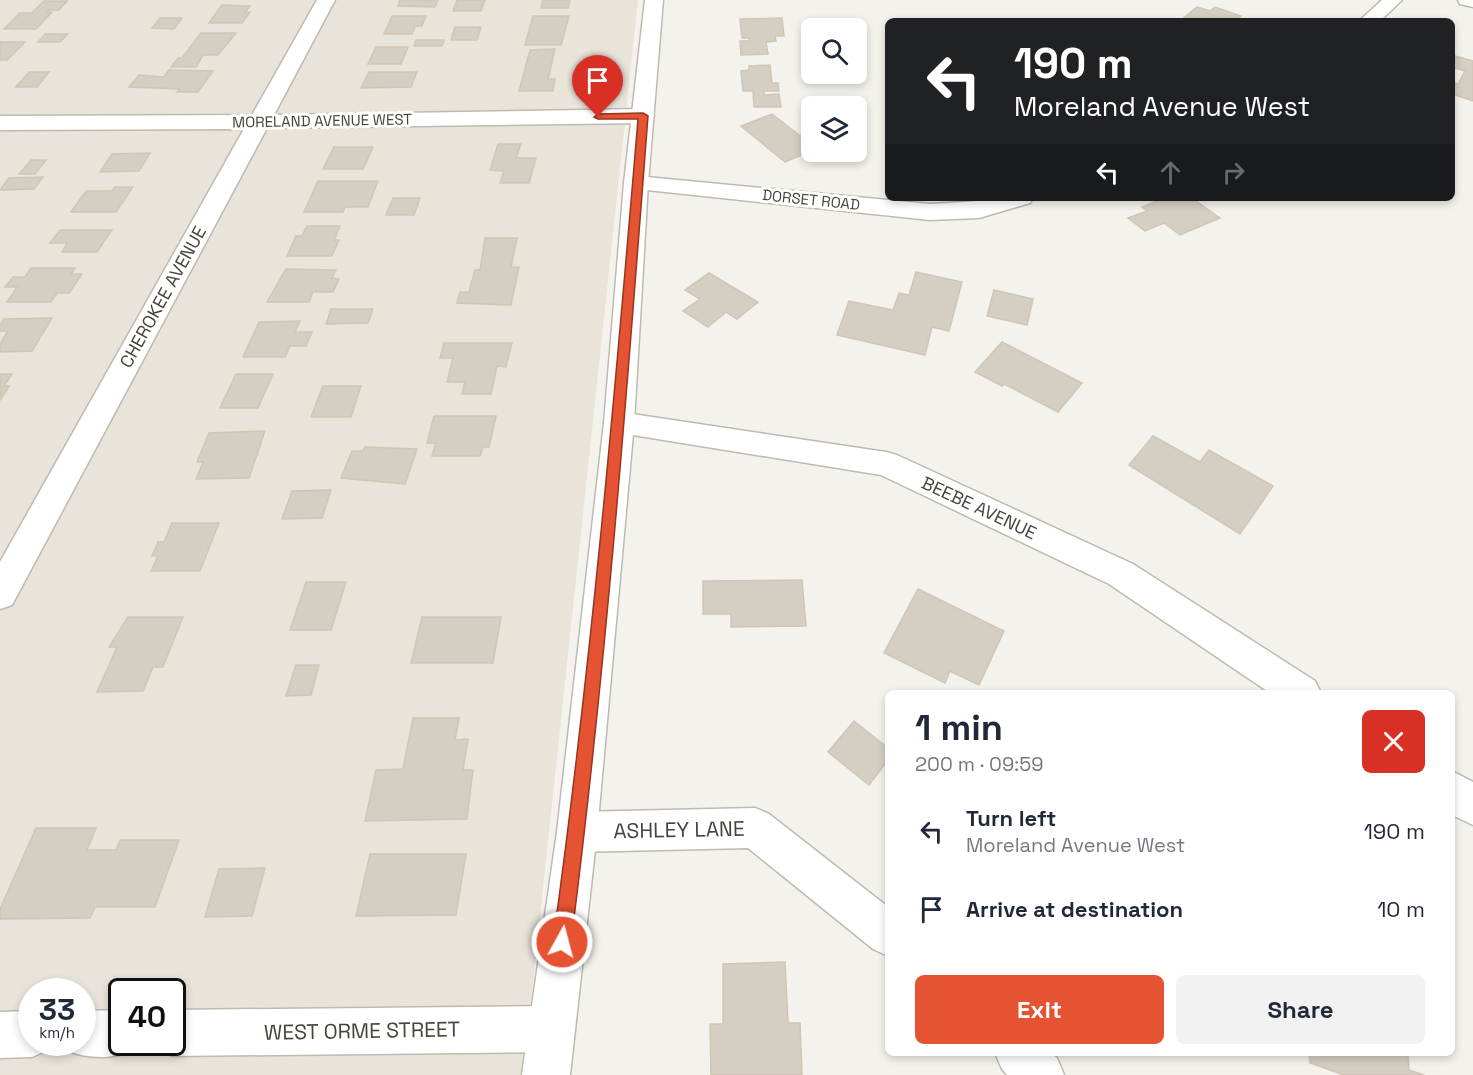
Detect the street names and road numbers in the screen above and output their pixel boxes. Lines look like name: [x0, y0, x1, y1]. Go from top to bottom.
street label: MORELAND AVENUE WEST: [232, 109, 412, 132]
street label: DORSET ROAD: [761, 185, 861, 214]
street label: CHEROKEE AVENUE: [114, 222, 211, 372]
street label: BEEBE AVENUE: [918, 471, 1040, 544]
street label: ASHLEY LANE: [613, 815, 745, 844]
street label: WEST ORME STREET: [264, 1015, 460, 1046]

